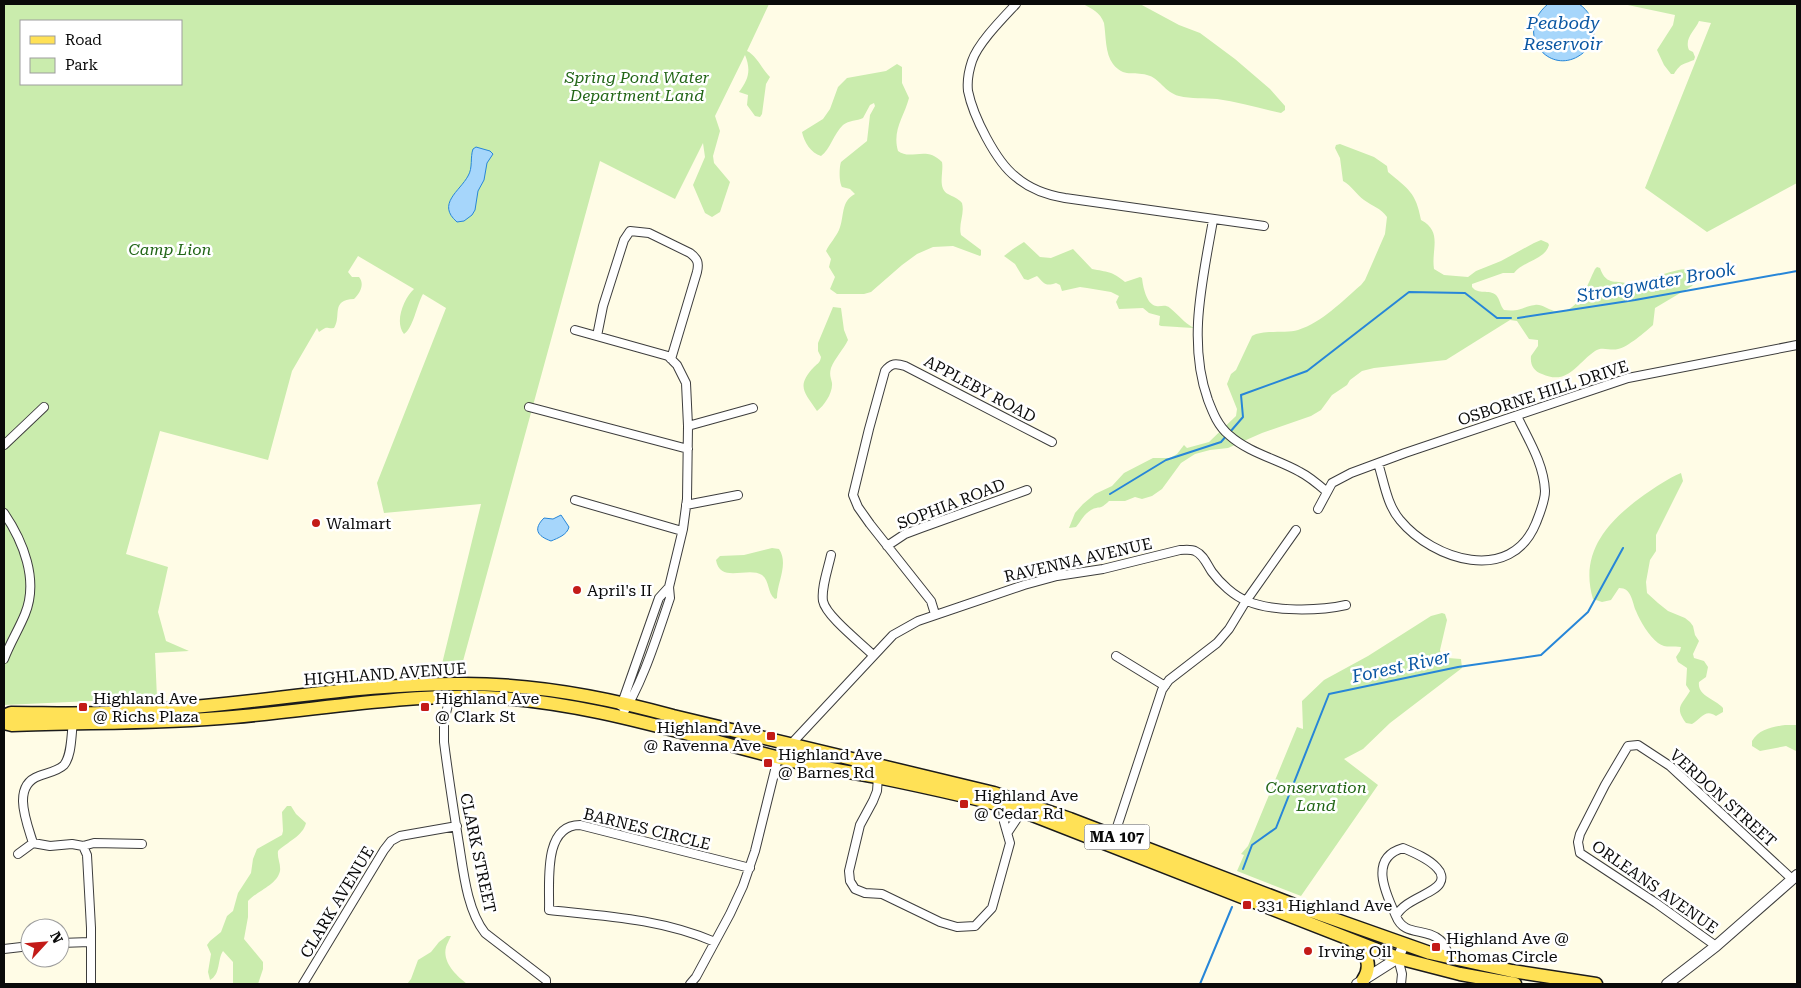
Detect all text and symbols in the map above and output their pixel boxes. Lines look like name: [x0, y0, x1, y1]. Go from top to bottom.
water label: Peabody Reservoir: [1522, 12, 1603, 54]
legend: [20, 20, 182, 85]
text: Road: [65, 31, 102, 49]
text: Park: [65, 56, 99, 74]
park label: Spring Pond Water Department Land: [564, 68, 709, 105]
park label: Camp Lion: [129, 240, 212, 259]
water label: Strongwater Brook: [1574, 258, 1737, 306]
street label: APPLEBY ROAD: [921, 351, 1039, 427]
street label: OSBORNE HILL DRIVE: [1455, 356, 1631, 430]
street label: SOPHIA ROAD: [894, 475, 1008, 533]
place label: Walmart: [326, 514, 391, 533]
marker: Walmart: [310, 517, 322, 529]
street label: RAVENNA AVENUE: [1002, 534, 1154, 586]
place label: April's II: [587, 581, 652, 600]
marker: April's II: [571, 584, 583, 596]
water label: Forest River: [1349, 645, 1453, 687]
street label: HIGHLAND AVENUE: [303, 659, 467, 689]
place label: Highland Ave @ Richs Plaza: [93, 689, 199, 726]
place label: Highland Ave @ Clark St: [435, 689, 540, 726]
marker: Highland Ave @ Richs Plaza: [77, 701, 89, 713]
marker: Highland Ave @ Clark St: [419, 701, 431, 713]
place label: Highland Ave @ Ravenna Ave: [644, 718, 761, 755]
marker: Highland Ave @ Ravenna Ave: [765, 730, 777, 742]
place label: Highland Ave @ Barnes Rd: [778, 745, 883, 782]
street label: VERDON STREET: [1666, 745, 1781, 851]
marker: Highland Ave @ Barnes Rd: [762, 757, 774, 769]
park label: Conservation Land: [1265, 778, 1367, 815]
place label: Highland Ave @ Cedar Rd: [974, 786, 1079, 823]
street label: CLARK STREET: [456, 791, 500, 915]
marker: Highland Ave @ Cedar Rd: [958, 798, 970, 810]
street label: BARNES CIRCLE: [582, 804, 712, 854]
road number: MA 107: [1084, 824, 1150, 850]
street label: ORLEANS AVENUE: [1588, 836, 1722, 938]
street label: CLARK AVENUE: [296, 843, 378, 961]
place label: 331 Highland Ave: [1257, 896, 1392, 915]
marker: 331 Highland Ave: [1241, 899, 1253, 911]
north arrow: [20, 918, 70, 968]
text: N: [47, 929, 66, 946]
place label: Highland Ave @ Thomas Circle: [1446, 929, 1569, 966]
marker: Highland Ave @ Thomas Circle: [1430, 941, 1442, 953]
place label: Irving Oil: [1318, 942, 1392, 961]
marker: Irving Oil: [1302, 945, 1314, 957]

